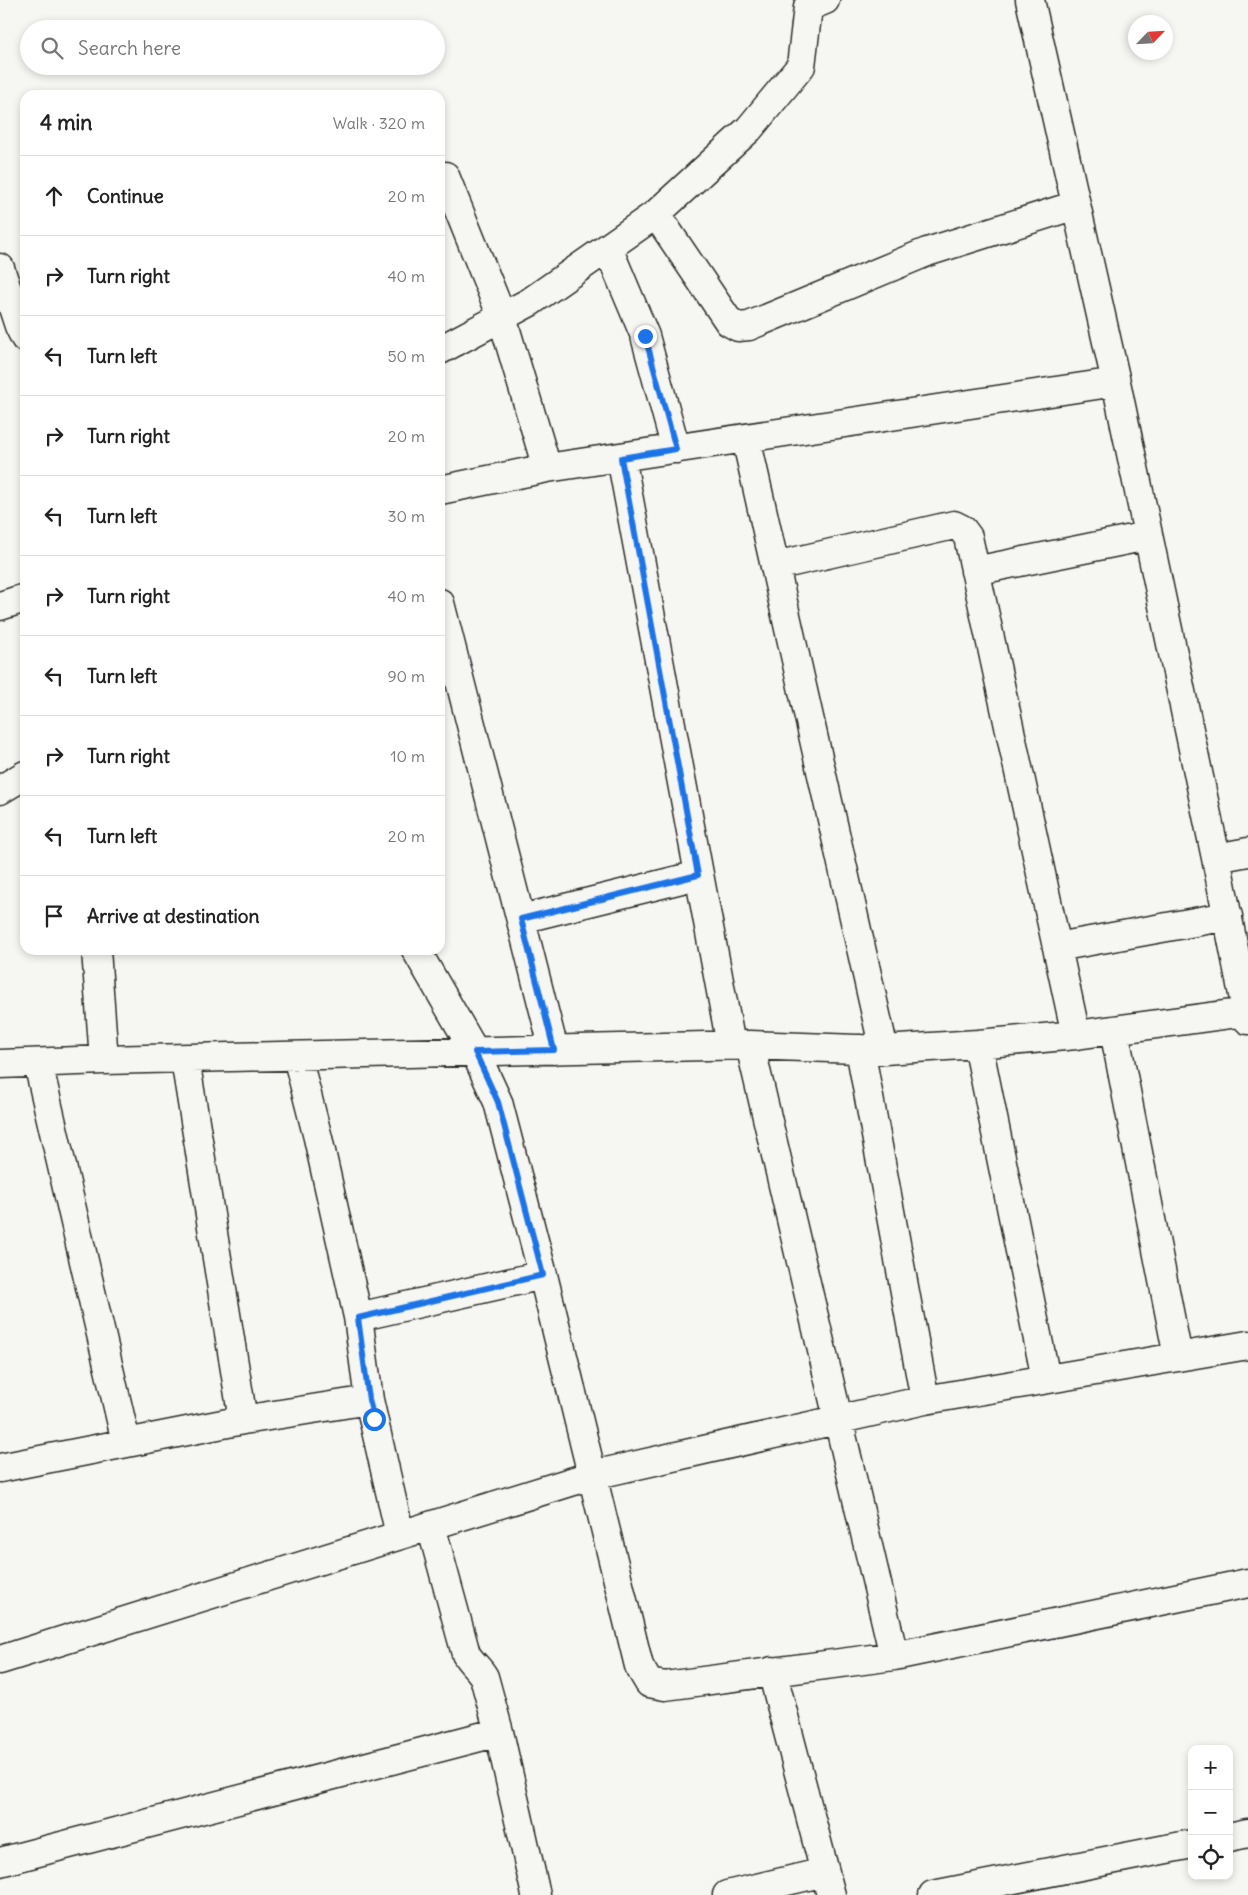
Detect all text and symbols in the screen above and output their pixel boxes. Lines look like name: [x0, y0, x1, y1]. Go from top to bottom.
north arrow: [1128, 15, 1173, 60]
search box: [20, 20, 445, 75]
icon: search: [38, 34, 66, 62]
text: Search here: [78, 36, 181, 60]
text: 4 min: [40, 109, 92, 136]
text: Walk · 320 m: [333, 113, 425, 133]
icon: ahead: [40, 182, 68, 210]
text: Continue: [87, 184, 164, 208]
text: 20 m: [388, 186, 425, 206]
icon: right: [40, 262, 68, 290]
text: Turn right: [87, 264, 170, 288]
text: 40 m: [387, 266, 425, 286]
route end: [634, 325, 657, 348]
icon: left: [40, 342, 68, 370]
text: Turn left: [87, 344, 157, 368]
text: 50 m: [387, 346, 425, 366]
icon: right: [40, 422, 68, 450]
text: Turn right: [87, 424, 170, 448]
text: 20 m: [388, 426, 425, 446]
icon: left: [40, 502, 68, 530]
text: Turn left: [87, 504, 157, 528]
text: 30 m: [388, 506, 425, 526]
icon: right: [40, 582, 68, 610]
text: Turn right: [87, 584, 170, 608]
text: 40 m: [387, 586, 425, 606]
icon: left: [40, 662, 68, 690]
text: Turn left: [87, 664, 157, 688]
text: 90 m: [387, 666, 425, 686]
icon: right: [40, 742, 68, 770]
text: Turn right: [87, 744, 170, 768]
text: 10 m: [390, 746, 425, 766]
icon: left: [40, 822, 68, 850]
text: Turn left: [87, 824, 157, 848]
text: 20 m: [388, 826, 425, 846]
icon: arrive: [40, 902, 68, 930]
text: Arrive at destination: [87, 904, 260, 928]
route start: [363, 1408, 386, 1431]
map controls: [1188, 1745, 1233, 1880]
button: +: [1188, 1745, 1233, 1790]
button: −: [1188, 1790, 1233, 1835]
button: locate: [1188, 1835, 1233, 1880]

